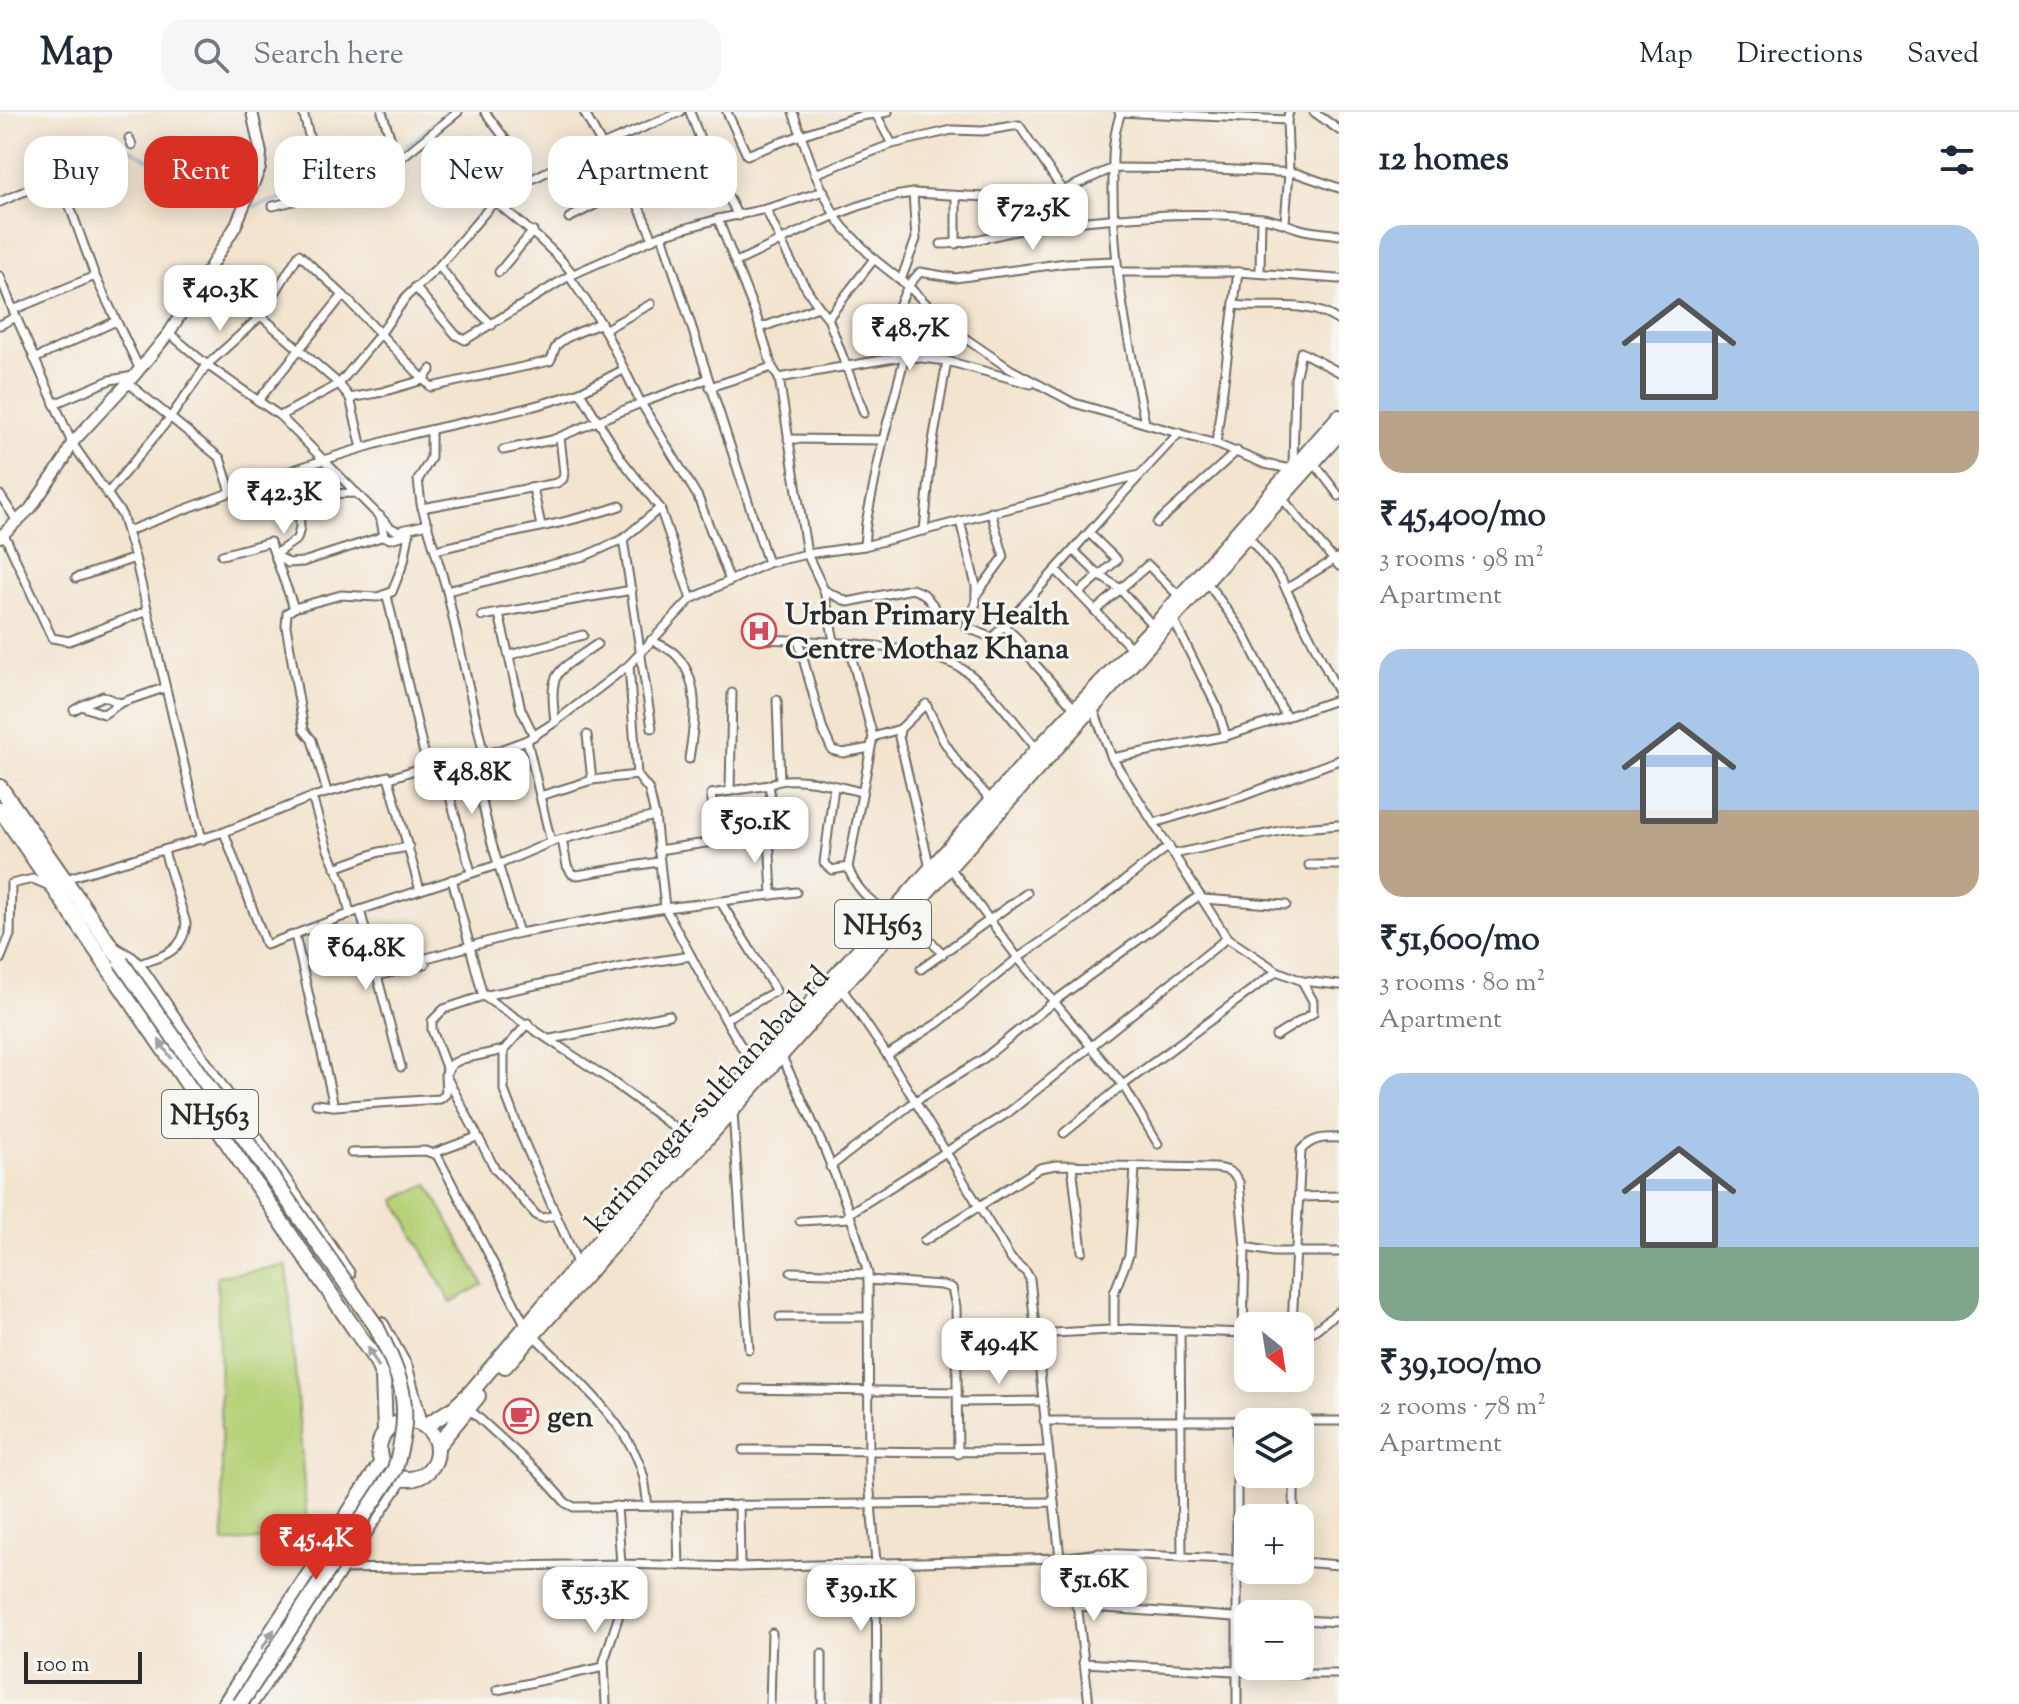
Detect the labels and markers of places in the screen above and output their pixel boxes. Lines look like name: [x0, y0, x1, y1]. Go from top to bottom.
pin: ₹72.5K: [968, 184, 1098, 252]
pin: ₹40.3K: [155, 265, 285, 333]
pin: ₹48.7K: [845, 304, 975, 372]
pin: ₹42.3K: [219, 468, 349, 536]
place label: Urban Primary Health Centre Mothaz Khana: [785, 595, 1070, 672]
hospital icon: Urban Primary Health Centre Mothaz Khana: [740, 612, 778, 650]
pin: ₹48.8K: [407, 748, 537, 816]
pin: ₹50.1K: [690, 797, 820, 865]
pin: ₹64.8K: [301, 924, 431, 992]
pin: ₹49.4K: [934, 1318, 1064, 1386]
cafe icon: gen: [502, 1397, 540, 1435]
place label: gen: [547, 1397, 593, 1440]
pin: ₹45.4K: [251, 1514, 381, 1582]
pin: ₹51.6K: [1029, 1555, 1159, 1623]
pin: ₹39.1K: [796, 1565, 926, 1633]
pin: ₹55.3K: [530, 1567, 660, 1635]

